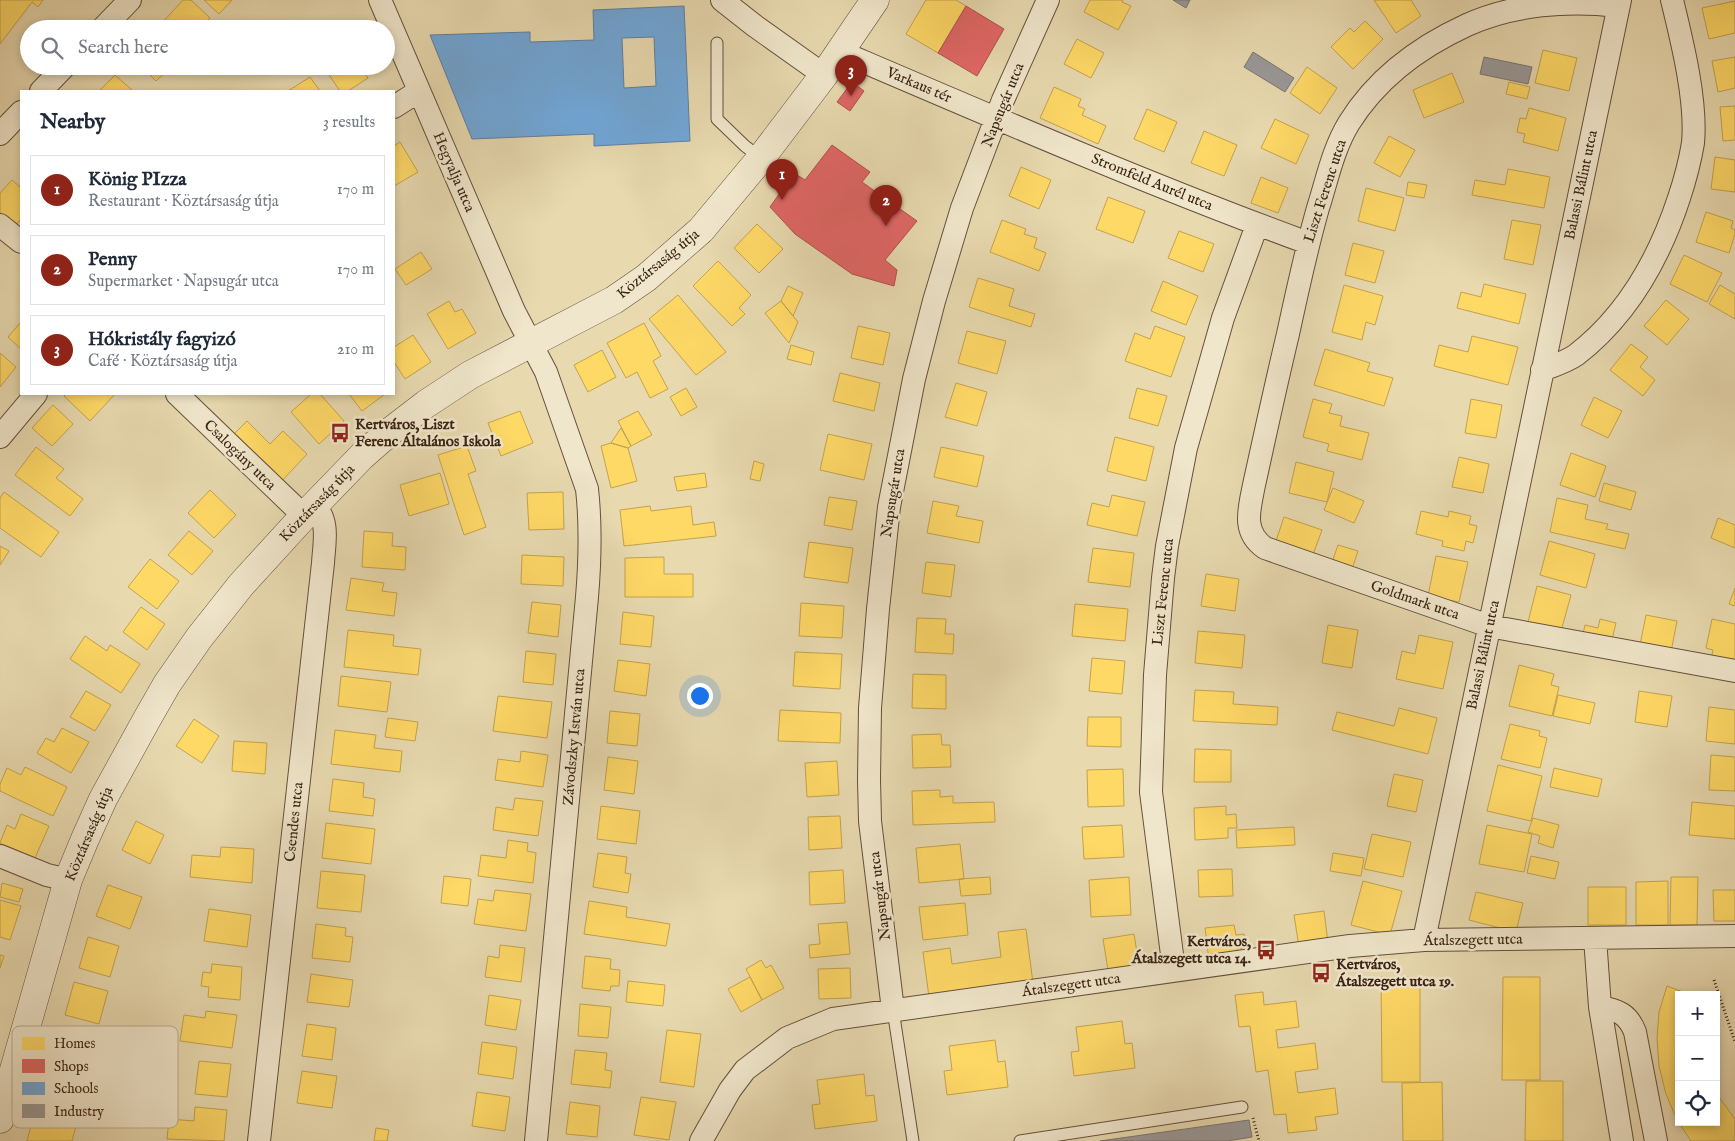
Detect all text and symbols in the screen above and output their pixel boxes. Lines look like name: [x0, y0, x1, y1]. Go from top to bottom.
search box: [20, 20, 395, 75]
icon: search: [38, 34, 66, 62]
text: Search here: [78, 36, 169, 60]
pin: 3: [835, 55, 867, 96]
street label: Napsugár utca: [977, 59, 1029, 150]
street label: Varkaus tér: [883, 62, 955, 107]
text: Nearby: [40, 109, 105, 136]
text: 3 results: [323, 113, 375, 133]
street label: Balassi Bálint utca: [1560, 128, 1602, 242]
street label: Hegyalja utca: [429, 129, 480, 215]
street label: Liszt Ferenc utca: [1299, 136, 1351, 245]
street label: Stromfeld Aurél utca: [1089, 149, 1216, 215]
pin: 1: [766, 159, 798, 200]
text: König PIzza: [88, 168, 186, 192]
text: 1: [54, 180, 60, 200]
text: 170 m: [337, 180, 374, 200]
pin: 2: [870, 185, 902, 226]
text: Restaurant · Köztársaság útja: [88, 192, 279, 212]
street label: Köztársaság útja: [613, 225, 704, 303]
text: Penny: [88, 248, 137, 272]
text: 2: [53, 260, 61, 280]
text: 170 m: [337, 260, 374, 280]
text: Supermarket · Napsugár utca: [88, 272, 279, 292]
text: Hókristály fagyizó: [88, 328, 236, 352]
text: 3: [54, 340, 60, 360]
text: 210 m: [337, 340, 374, 360]
text: Café · Köztársaság útja: [88, 352, 238, 372]
place label: Kertváros, Liszt Ferenc Általános Iskola: [355, 415, 501, 451]
street label: Csalogány utca: [200, 416, 281, 495]
bus stop icon: Kertváros, Liszt Ferenc Általános Iskola: [329, 422, 351, 444]
street label: Napsugár utca: [877, 447, 909, 539]
street label: Köztársaság útja: [275, 460, 359, 546]
street label: Liszt Ferenc utca: [1148, 537, 1178, 646]
street label: Goldmark utca: [1368, 576, 1462, 624]
street label: Balassi Bálint utca: [1462, 598, 1504, 712]
street label: Závodszky István utca: [559, 667, 589, 806]
your location: [687, 683, 713, 709]
street label: Csendes utca: [280, 781, 308, 863]
street label: Köztársaság útja: [61, 783, 118, 884]
street label: Napsugár utca: [865, 850, 895, 942]
street label: Átalszegett utca: [1422, 930, 1523, 950]
place label: Kertváros, Átalszegett utca 14.: [1131, 932, 1251, 968]
bus stop icon: Kertváros, Átalszegett utca 14.: [1255, 939, 1277, 961]
place label: Kertváros, Átalszegett utca 19.: [1335, 955, 1454, 991]
bus stop icon: Kertváros, Átalszegett utca 19.: [1310, 962, 1332, 984]
street label: Átalszegett utca: [1019, 969, 1122, 1001]
map controls: [1675, 991, 1720, 1126]
button: +: [1675, 991, 1720, 1036]
legend: [12, 1026, 178, 1128]
text: Homes: [54, 1035, 96, 1053]
button: −: [1675, 1036, 1720, 1081]
text: Shops: [54, 1058, 89, 1076]
text: Schools: [54, 1080, 98, 1098]
button: locate: [1675, 1081, 1720, 1126]
text: Industry: [54, 1103, 104, 1121]

